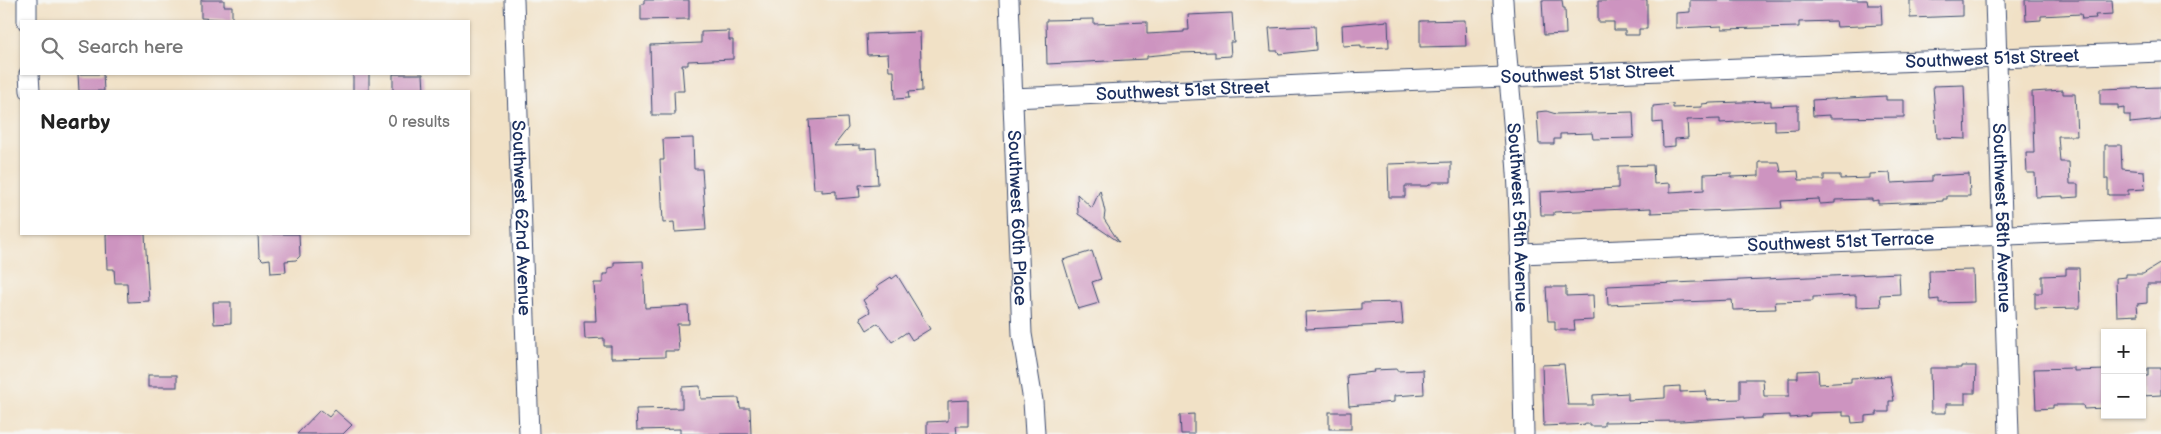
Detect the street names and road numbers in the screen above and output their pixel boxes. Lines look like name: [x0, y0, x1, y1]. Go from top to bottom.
street label: Southwest 51st Street: [1905, 45, 2080, 73]
street label: Southwest 51st Street: [1500, 60, 1675, 88]
street label: Southwest 51st Street: [1095, 76, 1271, 105]
street label: Southwest 62nd Avenue: [507, 120, 535, 316]
street label: Southwest 59th Avenue: [1502, 122, 1532, 313]
street label: Southwest 58th Avenue: [1988, 123, 2015, 313]
street label: Southwest 60th Place: [1003, 130, 1031, 306]
street label: Southwest 51st Terrace: [1747, 228, 1935, 256]

